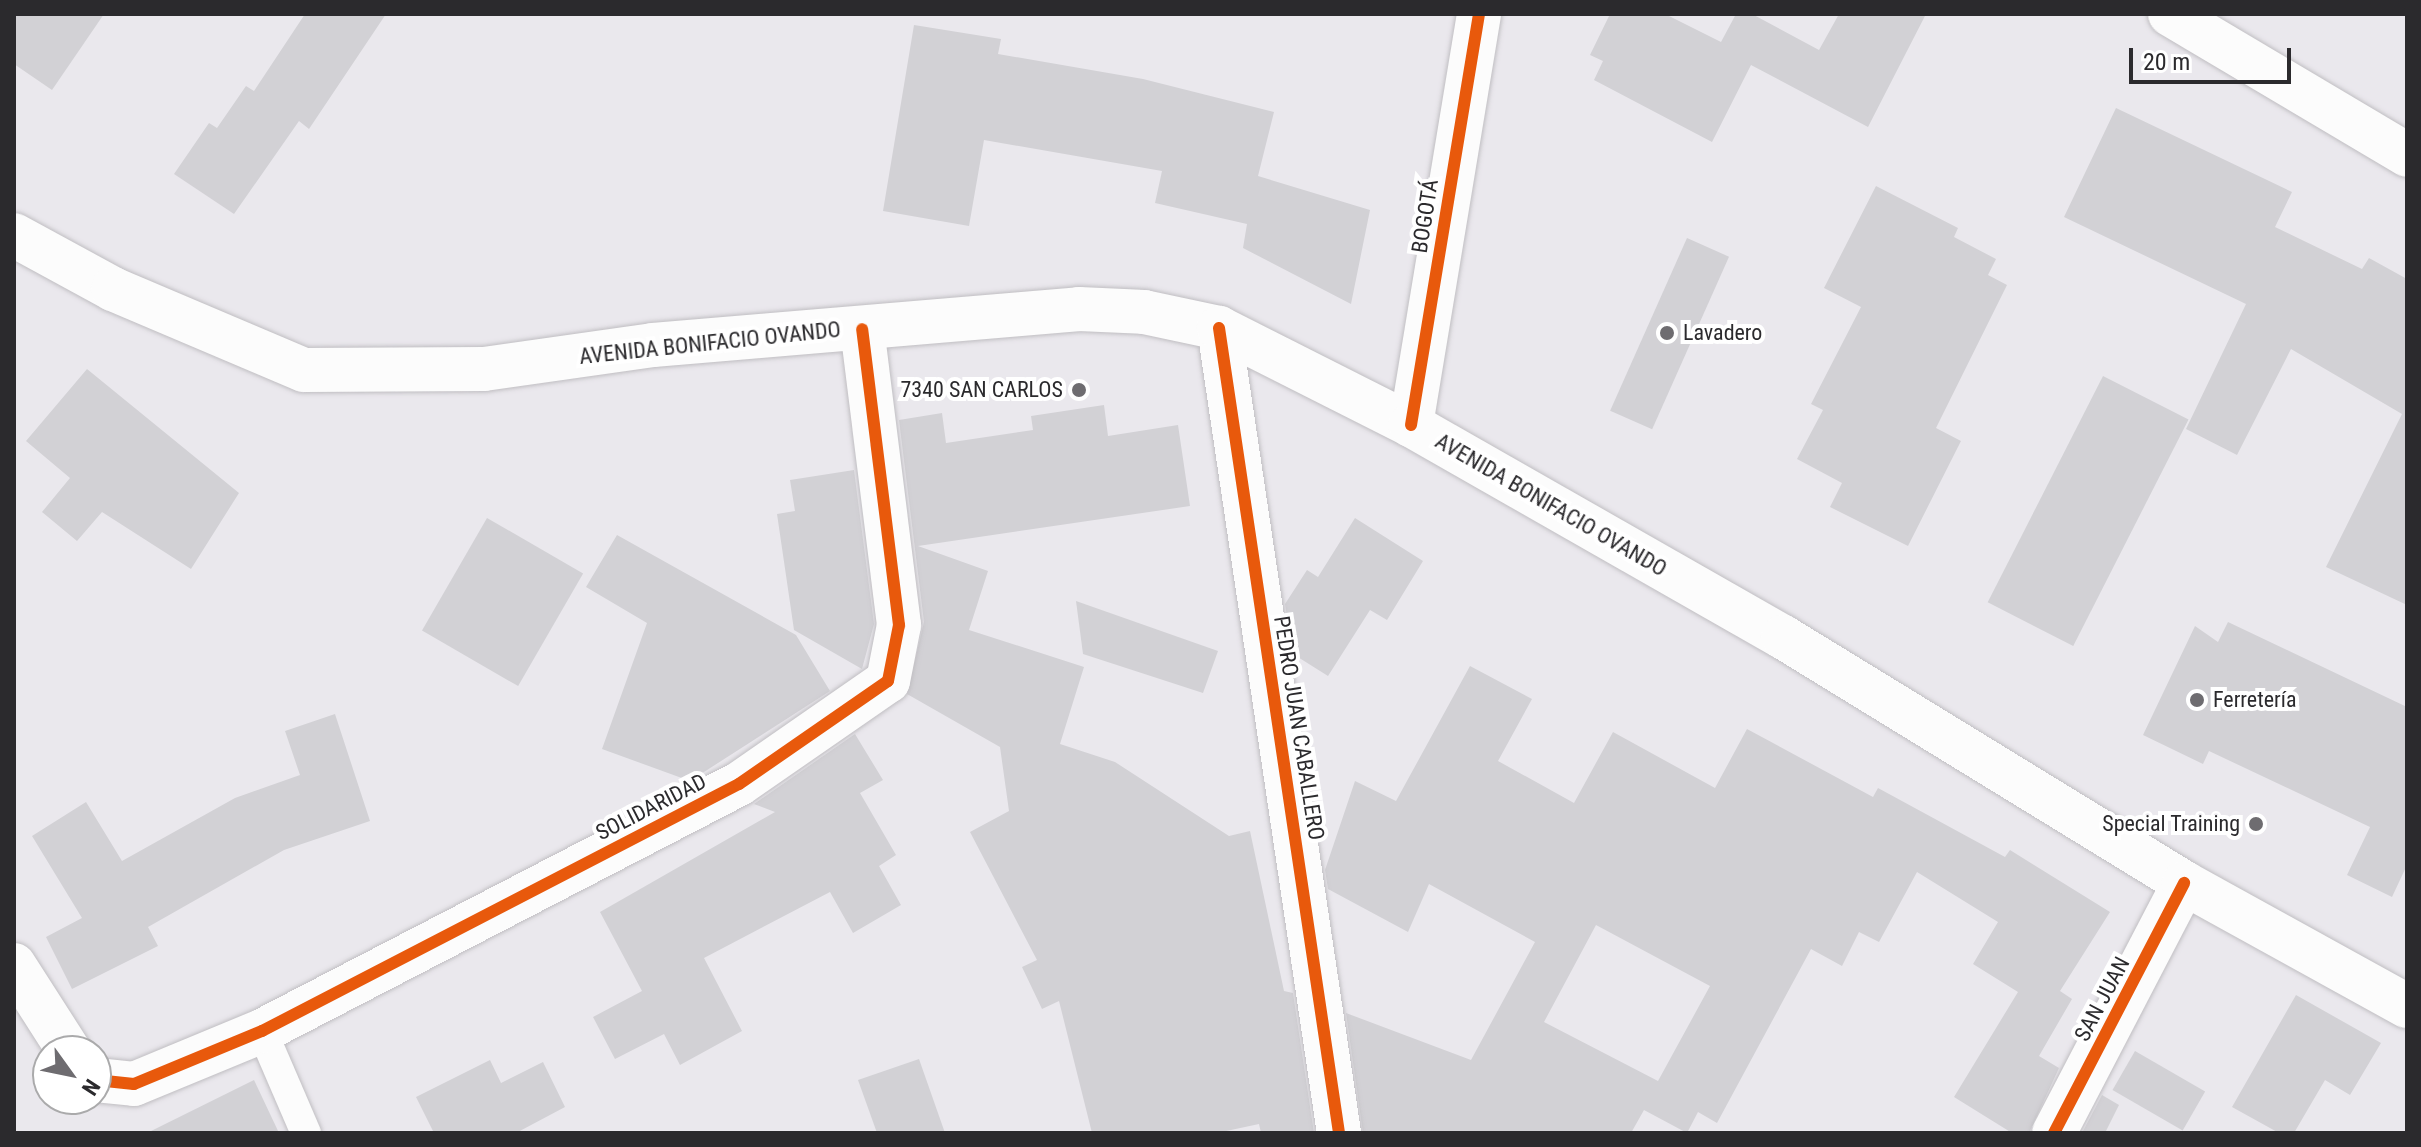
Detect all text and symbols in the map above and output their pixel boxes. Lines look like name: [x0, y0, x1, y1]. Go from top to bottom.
scale bar: [2133, 32, 2295, 82]
text: 20 m: [2143, 48, 2190, 76]
street label: BOGOTÁ: [1406, 177, 1444, 255]
street label: AVENIDA BONIFACIO OVANDO: [578, 316, 842, 370]
place label: Lavadero: [1683, 320, 1762, 346]
marker: Lavadero: [1658, 324, 1676, 342]
place label: 7340 SAN CARLOS: [901, 377, 1063, 403]
marker: 7340 SAN CARLOS: [1070, 381, 1088, 399]
street label: AVENIDA BONIFACIO OVANDO: [1431, 428, 1671, 582]
street label: PEDRO JUAN CABALLERO: [1268, 614, 1330, 842]
place label: Ferretería: [2213, 687, 2296, 713]
marker: Ferretería: [2188, 691, 2206, 709]
street label: SOLIDARIDAD: [591, 768, 711, 846]
place label: Special Training: [2102, 811, 2240, 837]
marker: Special Training: [2247, 815, 2265, 833]
street label: SAN JUAN: [2069, 952, 2135, 1046]
north arrow: [32, 1035, 112, 1115]
text: N: [77, 1075, 105, 1100]

